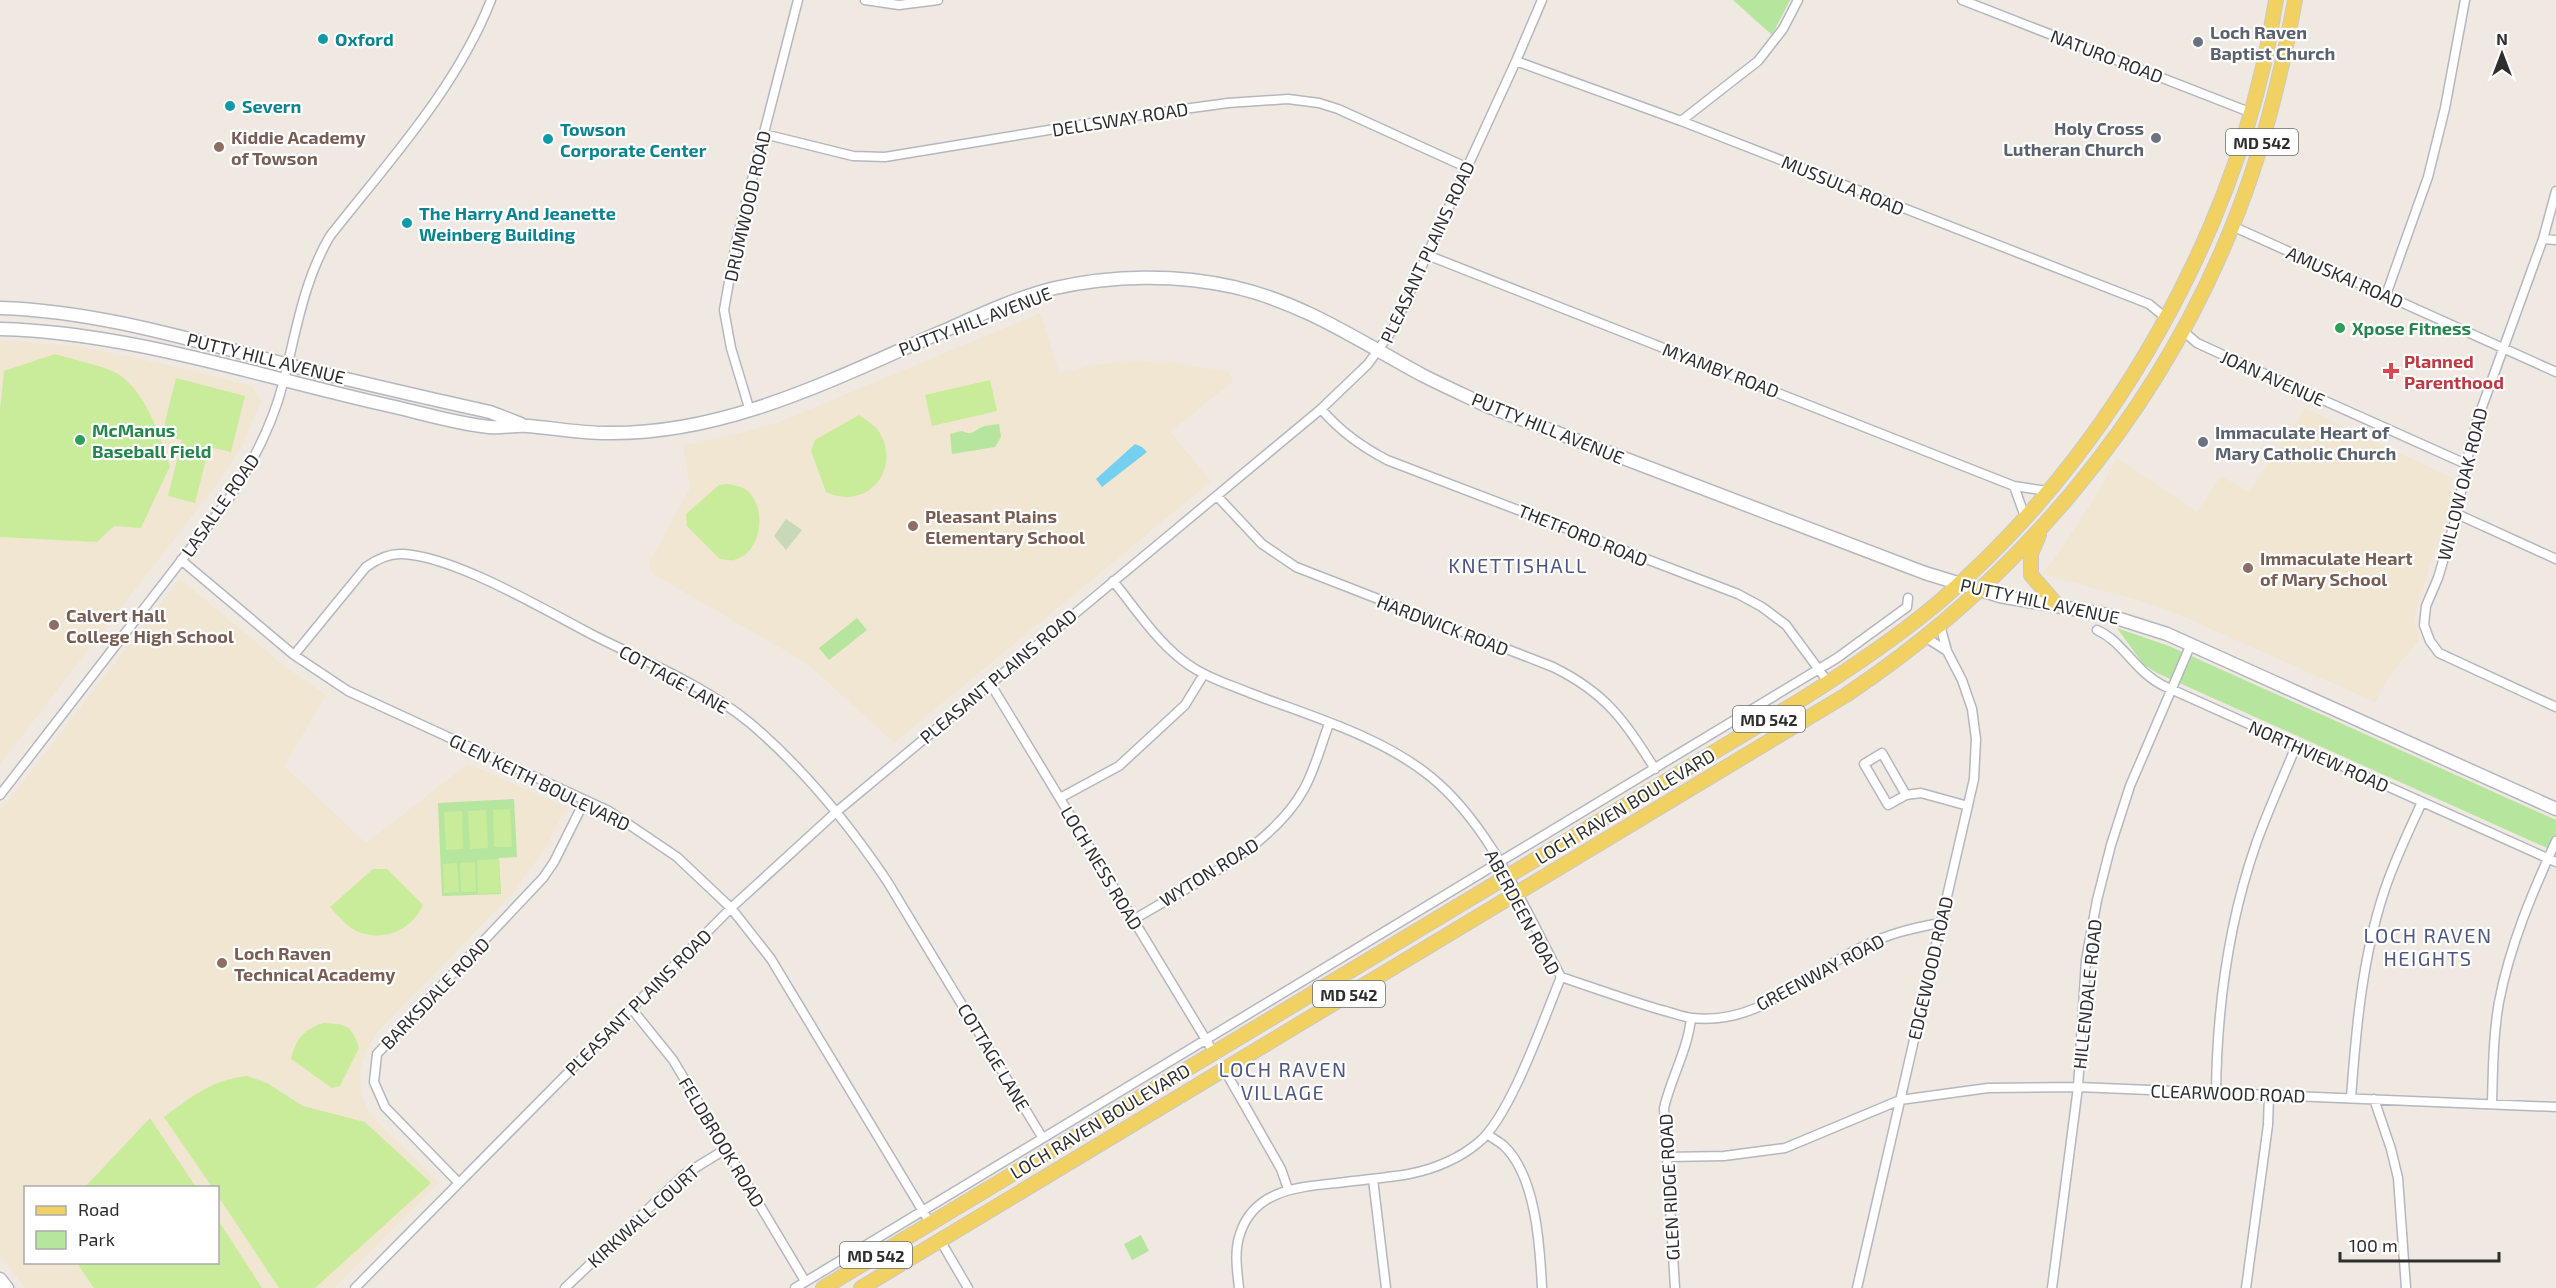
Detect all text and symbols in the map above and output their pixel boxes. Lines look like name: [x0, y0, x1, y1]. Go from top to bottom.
place label: Loch Raven Baptist Church: [2210, 21, 2335, 64]
street label: NATURO ROAD: [2048, 24, 2166, 88]
north arrow: [2472, 24, 2532, 84]
place label: Oxford: [335, 28, 394, 50]
text: N: [2496, 29, 2508, 48]
marker: Oxford: [316, 32, 330, 46]
marker: Loch Raven Baptist Church: [2191, 35, 2205, 49]
place label: Severn: [242, 95, 301, 117]
street label: DELLSWAY ROAD: [1050, 97, 1190, 141]
marker: Severn: [223, 99, 237, 113]
place label: Holy Cross Lutheran Church: [2003, 117, 2144, 160]
place label: Towson Corporate Center: [560, 118, 707, 161]
place label: Kiddie Academy of Towson: [231, 126, 366, 169]
street label: DRUMWOOD ROAD: [719, 128, 775, 284]
road number: MD 542: [2226, 129, 2298, 155]
marker: Holy Cross Lutheran Church: [2149, 131, 2163, 145]
marker: Towson Corporate Center: [541, 132, 555, 146]
marker: Kiddie Academy of Towson: [212, 140, 226, 154]
street label: MUSSULA ROAD: [1779, 150, 1907, 220]
street label: PLEASANT PLAINS ROAD: [1375, 158, 1479, 346]
place label: The Harry And Jeanette Weinberg Building: [419, 202, 616, 245]
marker: The Harry And Jeanette Weinberg Building: [400, 216, 414, 230]
street label: AMUSKAI ROAD: [2283, 241, 2407, 313]
street label: PUTTY HILL AVENUE: [895, 282, 1055, 360]
place label: Xpose Fitness: [2352, 317, 2471, 339]
marker: Xpose Fitness: [2333, 321, 2347, 335]
street label: PUTTY HILL AVENUE: [185, 328, 347, 388]
street label: MYAMBY ROAD: [1660, 338, 1782, 402]
street label: JOAN AVENUE: [2217, 345, 2329, 411]
place label: Planned Parenthood: [2404, 350, 2504, 393]
marker: Planned Parenthood: [2382, 362, 2400, 380]
street label: PUTTY HILL AVENUE: [1469, 387, 1627, 469]
street label: WILLOW OAK ROAD: [2432, 405, 2492, 563]
place label: McManus Baseball Field: [92, 419, 212, 462]
place label: Immaculate Heart of Mary Catholic Church: [2215, 421, 2396, 464]
marker: McManus Baseball Field: [73, 433, 87, 447]
marker: Immaculate Heart of Mary Catholic Church: [2196, 435, 2210, 449]
street label: LASALLE ROAD: [176, 449, 264, 561]
street label: THETFORD ROAD: [1515, 499, 1651, 571]
place label: Pleasant Plains Elementary School: [925, 505, 1085, 548]
marker: Pleasant Plains Elementary School: [906, 519, 920, 533]
place label: Immaculate Heart of Mary School: [2260, 547, 2413, 590]
district label: KNETTISHALL: [1448, 553, 1588, 577]
marker: Immaculate Heart of Mary School: [2241, 561, 2255, 575]
street label: PUTTY HILL AVENUE: [1958, 573, 2122, 629]
street label: HARDWICK ROAD: [1374, 590, 1512, 660]
place label: Calvert Hall College High School: [66, 604, 234, 647]
street label: PLEASANT PLAINS ROAD: [915, 604, 1081, 748]
marker: Calvert Hall College High School: [47, 618, 61, 632]
street label: COTTAGE LANE: [616, 640, 732, 718]
road number: MD 542: [1733, 706, 1805, 732]
street label: NORTHVIEW ROAD: [2246, 715, 2392, 797]
street label: GLEN KEITH BOULEVARD: [446, 729, 634, 835]
street label: LOCH RAVEN BOULEVARD: [1531, 744, 1719, 868]
street label: LOCH NESS ROAD: [1056, 802, 1148, 934]
street label: WYTON ROAD: [1155, 833, 1263, 911]
street label: ABERDEEN ROAD: [1481, 846, 1565, 978]
street label: EDGEWOOD ROAD: [1903, 894, 1957, 1042]
street label: HILLENDALE ROAD: [2068, 918, 2106, 1070]
district label: LOCH RAVEN HEIGHTS: [2363, 923, 2493, 970]
street label: PLEASANT PLAINS ROAD: [560, 924, 716, 1080]
street label: GREENWAY ROAD: [1752, 929, 1888, 1015]
street label: BARKSDALE ROAD: [376, 933, 494, 1053]
place label: Loch Raven Technical Academy: [234, 942, 396, 985]
marker: Loch Raven Technical Academy: [215, 956, 229, 970]
road number: MD 542: [1313, 981, 1385, 1007]
street label: COTTAGE LANE: [953, 999, 1035, 1115]
district label: LOCH RAVEN VILLAGE: [1218, 1057, 1348, 1104]
street label: LOCH RAVEN BOULEVARD: [1006, 1059, 1194, 1183]
street label: FELDBROOK ROAD: [674, 1073, 770, 1211]
street label: CLEARWOOD ROAD: [2150, 1079, 2306, 1107]
street label: GLEN RIDGE ROAD: [1654, 1113, 1684, 1261]
street label: KIRKWALL COURT: [583, 1160, 704, 1272]
legend: [24, 1186, 219, 1264]
text: Road: [78, 1198, 119, 1220]
scale bar: [2340, 1225, 2499, 1263]
text: Park: [78, 1228, 115, 1250]
text: 100 m: [2349, 1234, 2398, 1256]
road number: MD 542: [840, 1242, 912, 1268]

